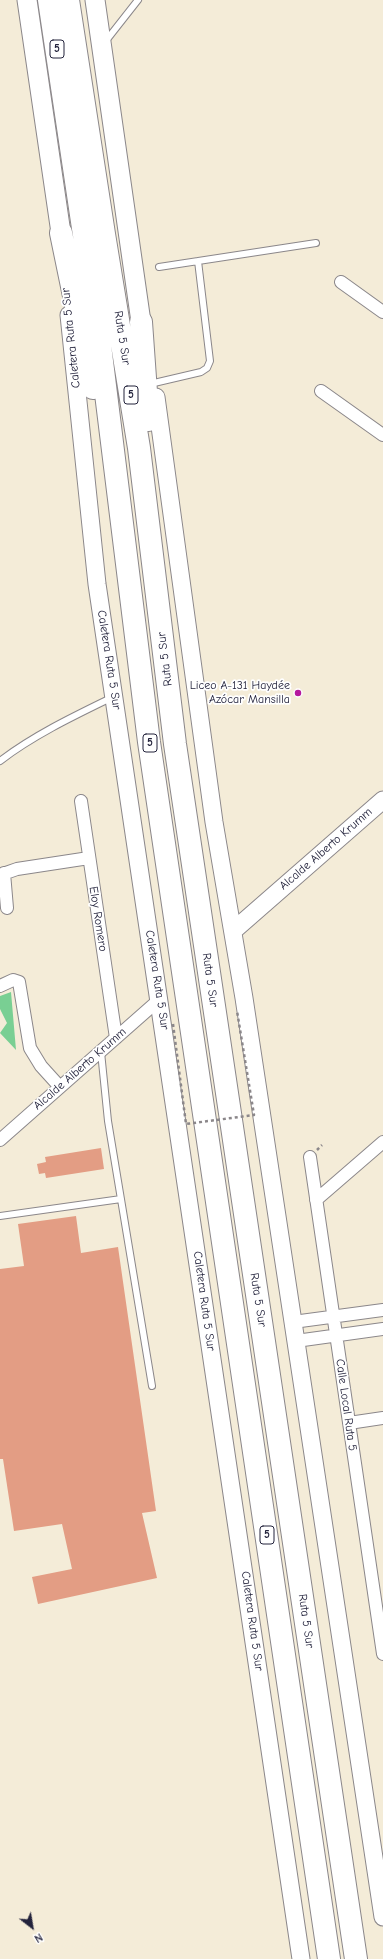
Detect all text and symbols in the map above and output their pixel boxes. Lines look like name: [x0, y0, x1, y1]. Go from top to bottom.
road number: 5: [50, 40, 64, 58]
street label: Caletera Ruta 5 Sur: [59, 287, 83, 389]
street label: Ruta 5 Sur: [111, 310, 133, 366]
road number: 5: [124, 386, 138, 404]
street label: Caletera Ruta 5 Sur: [94, 609, 124, 711]
street label: Ruta 5 Sur: [155, 631, 175, 687]
place label: Liceo A-131 Haydée Azócar Mansilla: [190, 679, 290, 707]
marker: Liceo A-131 Haydée Azócar Mansilla: [293, 688, 303, 698]
road number: 5: [143, 734, 157, 752]
street label: Alcalde Alberto Krumm: [277, 805, 375, 893]
street label: Eloy Romero: [86, 885, 110, 953]
street label: Caletera Ruta 5 Sur: [142, 929, 172, 1031]
street label: Ruta 5 Sur: [199, 952, 221, 1008]
street label: Alcalde Alberto Krumm: [31, 1025, 129, 1113]
street label: Caletera Ruta 5 Sur: [190, 1250, 218, 1352]
street label: Ruta 5 Sur: [247, 1272, 269, 1328]
street label: Calle Local Ruta 5: [332, 1358, 360, 1452]
road number: 5: [260, 1526, 274, 1544]
street label: Caletera Ruta 5 Sur: [238, 1570, 266, 1672]
street label: Ruta 5 Sur: [295, 1593, 317, 1649]
north arrow: [12, 1907, 52, 1947]
text: N: [32, 1930, 45, 1945]

